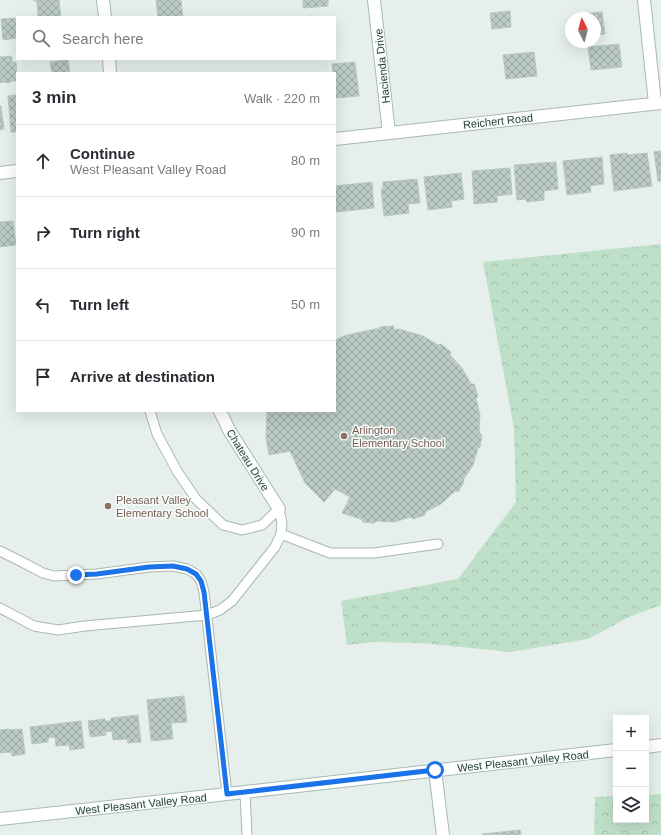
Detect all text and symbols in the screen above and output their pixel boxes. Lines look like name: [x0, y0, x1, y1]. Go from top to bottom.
north arrow: [565, 12, 601, 48]
search box: [16, 16, 336, 60]
icon: search: [30, 27, 52, 49]
street label: Hacienda Drive: [372, 28, 392, 104]
text: Search here: [62, 30, 144, 47]
text: 3 min: [32, 88, 76, 107]
text: Walk · 220 m: [244, 91, 320, 106]
street label: Reichert Road: [462, 111, 534, 131]
text: Continue: [70, 145, 135, 162]
icon: ahead: [32, 150, 54, 172]
text: 80 m: [291, 153, 320, 168]
text: West Pleasant Valley Road: [70, 162, 226, 177]
icon: right: [32, 222, 54, 244]
text: Turn right: [70, 224, 140, 241]
text: 90 m: [291, 225, 320, 240]
icon: left: [32, 294, 54, 316]
text: Turn left: [70, 296, 129, 313]
text: 50 m: [291, 297, 320, 312]
icon: arrive: [32, 366, 54, 388]
text: Arrive at destination: [70, 368, 215, 385]
place label: Arlington Elementary School: [352, 424, 444, 449]
street label: Chateau Drive: [224, 427, 272, 493]
marker: Arlington Elementary School: [339, 431, 349, 441]
place label: Pleasant Valley Elementary School: [116, 494, 208, 519]
marker: Pleasant Valley Elementary School: [103, 501, 113, 511]
route end: [67, 566, 85, 584]
map controls: [613, 715, 649, 823]
button: +: [613, 715, 649, 751]
street label: West Pleasant Valley Road: [457, 748, 589, 774]
button: −: [613, 751, 649, 787]
route start: [426, 761, 444, 779]
button: layers: [613, 787, 649, 823]
street label: West Pleasant Valley Road: [75, 791, 207, 817]

